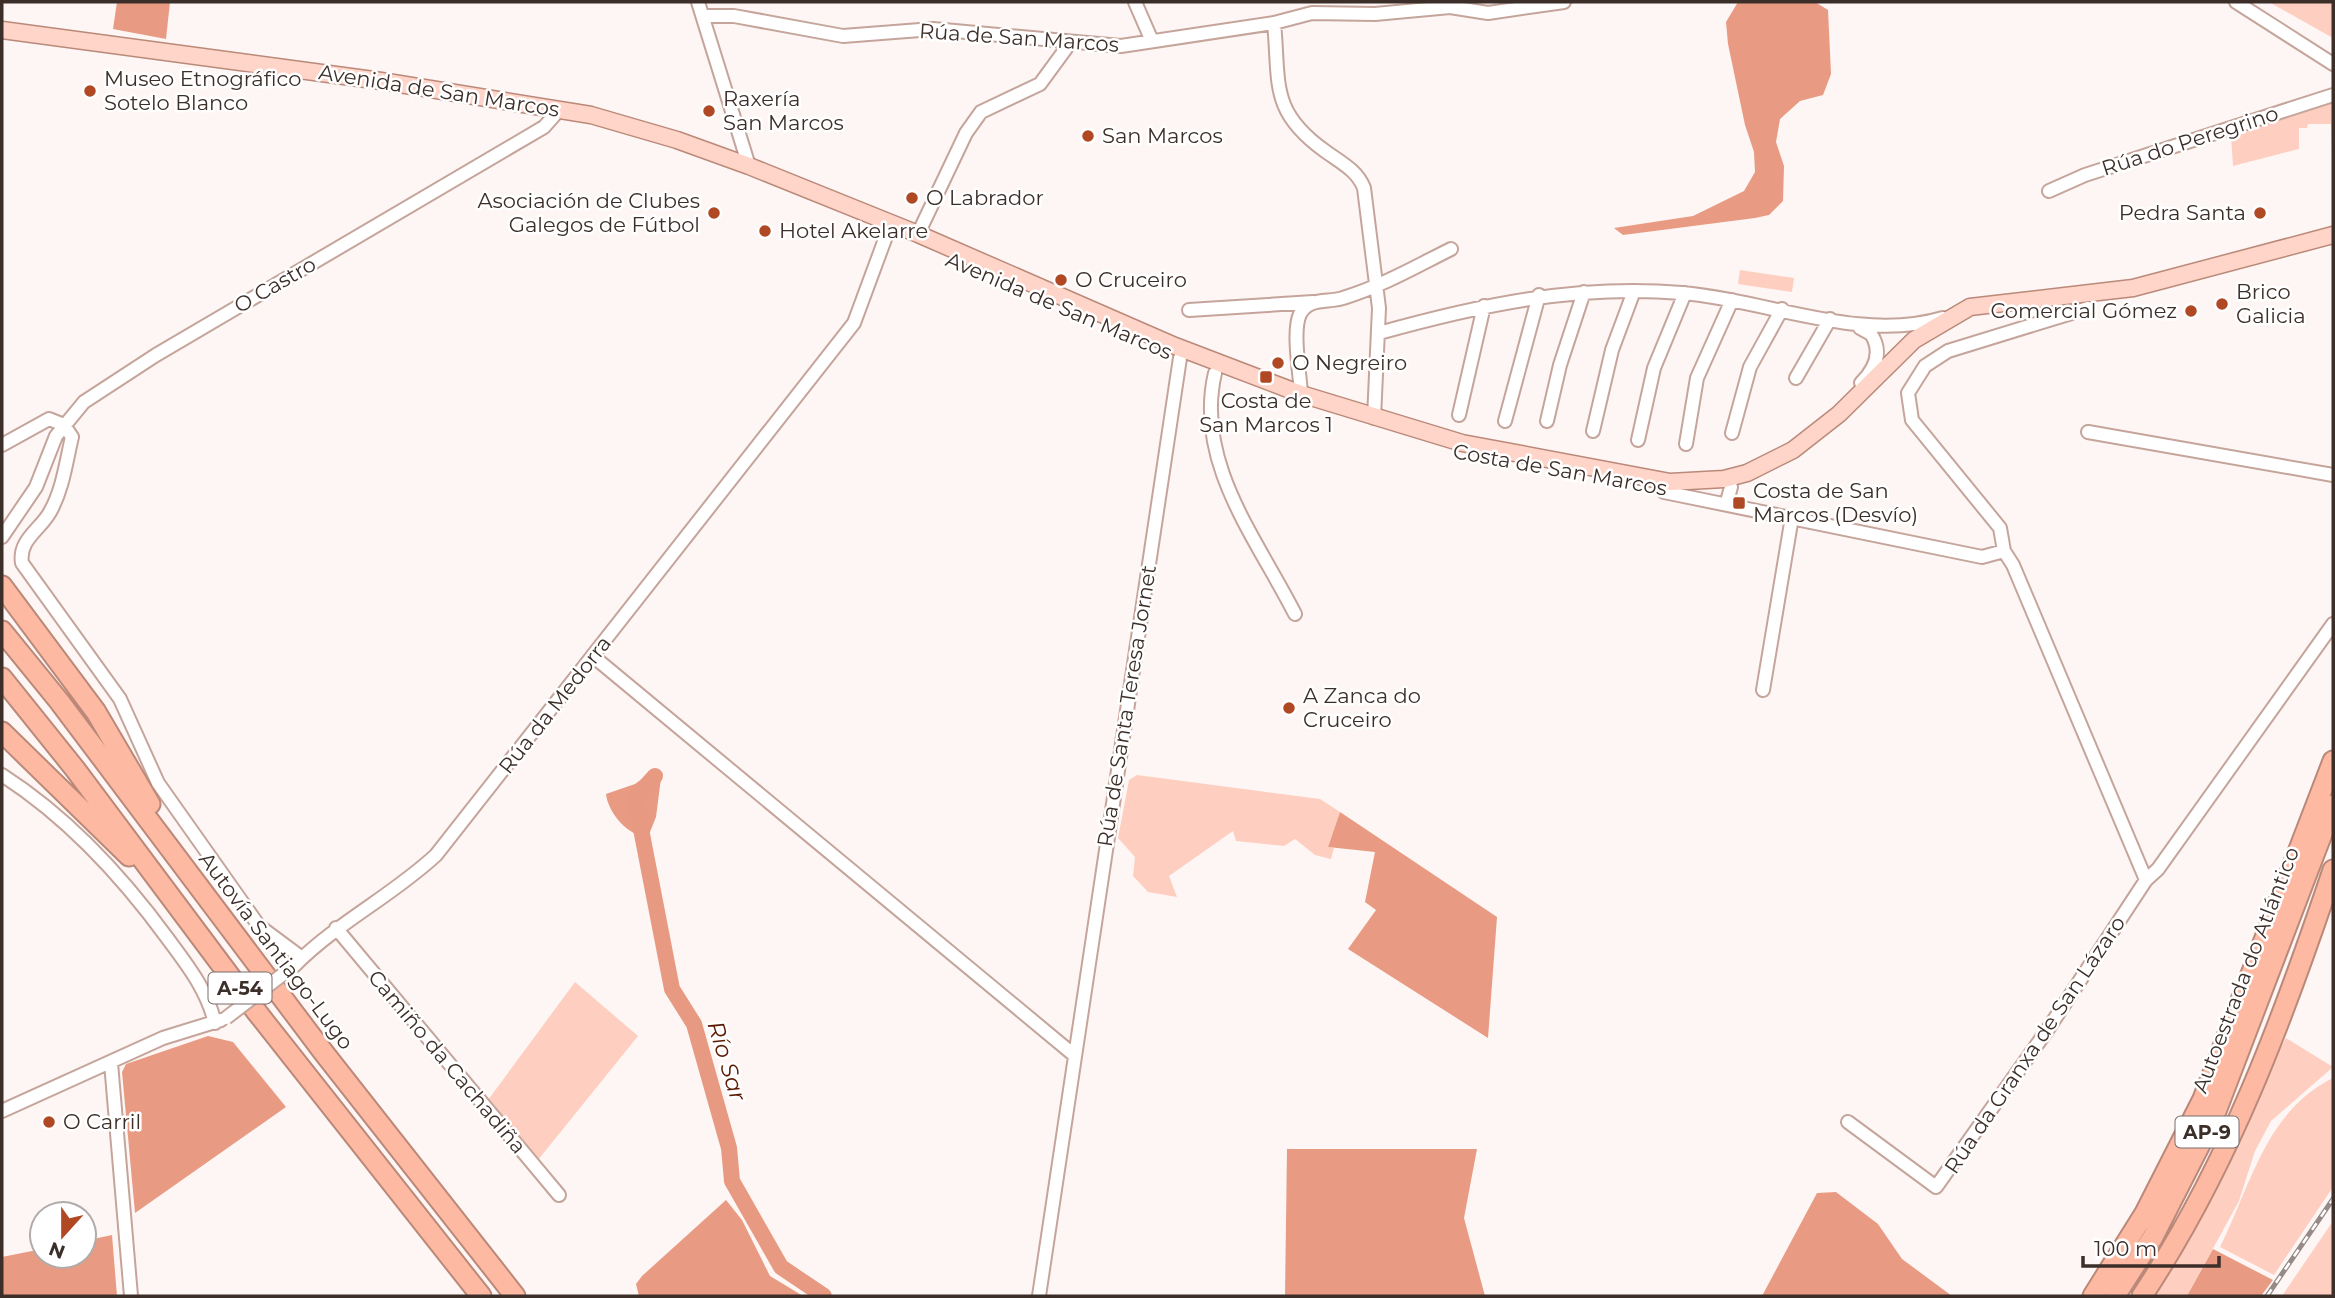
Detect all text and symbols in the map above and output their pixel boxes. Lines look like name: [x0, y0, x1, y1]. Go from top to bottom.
street label: Rúa de San Marcos: [918, 18, 1120, 57]
street label: Avenida de San Marcos: [317, 59, 561, 122]
place label: Museo Etnográfico Sotelo Blanco: [104, 66, 301, 115]
marker: Museo Etnográfico Sotelo Blanco: [82, 83, 98, 99]
place label: Raxería San Marcos: [723, 86, 844, 135]
street label: Rúa do Peregrino: [2098, 100, 2281, 181]
marker: Raxería San Marcos: [701, 103, 717, 119]
place label: San Marcos: [1102, 123, 1223, 148]
marker: San Marcos: [1080, 128, 1096, 144]
place label: O Labrador: [926, 185, 1044, 210]
place label: Asociación de Clubes Galegos de Fútbol: [478, 188, 700, 237]
marker: O Labrador: [904, 190, 920, 206]
place label: Pedra Santa: [2119, 200, 2246, 225]
marker: Asociación de Clubes Galegos de Fútbol: [706, 205, 722, 221]
marker: Pedra Santa: [2252, 205, 2268, 221]
place label: Hotel Akelarre: [779, 218, 928, 243]
marker: Hotel Akelarre: [757, 223, 773, 239]
street label: Avenida de San Marcos: [942, 246, 1176, 365]
street label: O Castro: [229, 251, 320, 318]
place label: O Cruceiro: [1075, 267, 1187, 292]
marker: O Cruceiro: [1053, 272, 1069, 288]
place label: Brico Galicia: [2236, 279, 2306, 328]
marker: Brico Galicia: [2214, 296, 2230, 312]
place label: Comercial Gómez: [1990, 298, 2177, 323]
marker: Comercial Gómez: [2183, 303, 2199, 319]
place label: O Negreiro: [1292, 350, 1407, 375]
marker: O Negreiro: [1270, 355, 1286, 371]
marker: Costa de San Marcos 1: [1258, 369, 1274, 385]
place label: Costa de San Marcos 1: [1199, 388, 1333, 437]
street label: Costa de San Marcos: [1451, 438, 1669, 501]
place label: Costa de San Marcos (Desvío): [1753, 478, 1918, 527]
marker: Costa de San Marcos (Desvío): [1731, 495, 1747, 511]
street label: Rúa de Santa Teresa Jornet: [1092, 563, 1161, 849]
street label: Rúa da Medorra: [493, 631, 616, 778]
place label: A Zanca do Cruceiro: [1303, 683, 1421, 732]
marker: A Zanca do Cruceiro: [1281, 700, 1297, 716]
street label: Autoestrada do Atlántico: [2187, 843, 2304, 1096]
street label: Autovía Santiago-Lugo: [194, 847, 359, 1054]
street label: Rúa da Granxa de San Lázaro: [1939, 911, 2130, 1178]
street label: Camiño da Cachadiña: [363, 965, 531, 1159]
road number: A-54: [208, 972, 272, 1004]
water label: Río Sar: [702, 1018, 753, 1105]
place label: O Carril: [63, 1109, 141, 1134]
marker: O Carril: [41, 1114, 57, 1130]
road number: AP-9: [2176, 1116, 2238, 1148]
north arrow: [28, 1200, 98, 1270]
scale bar: [2083, 1224, 2220, 1268]
text: 100 m: [2094, 1236, 2157, 1261]
text: N: [46, 1237, 68, 1264]

